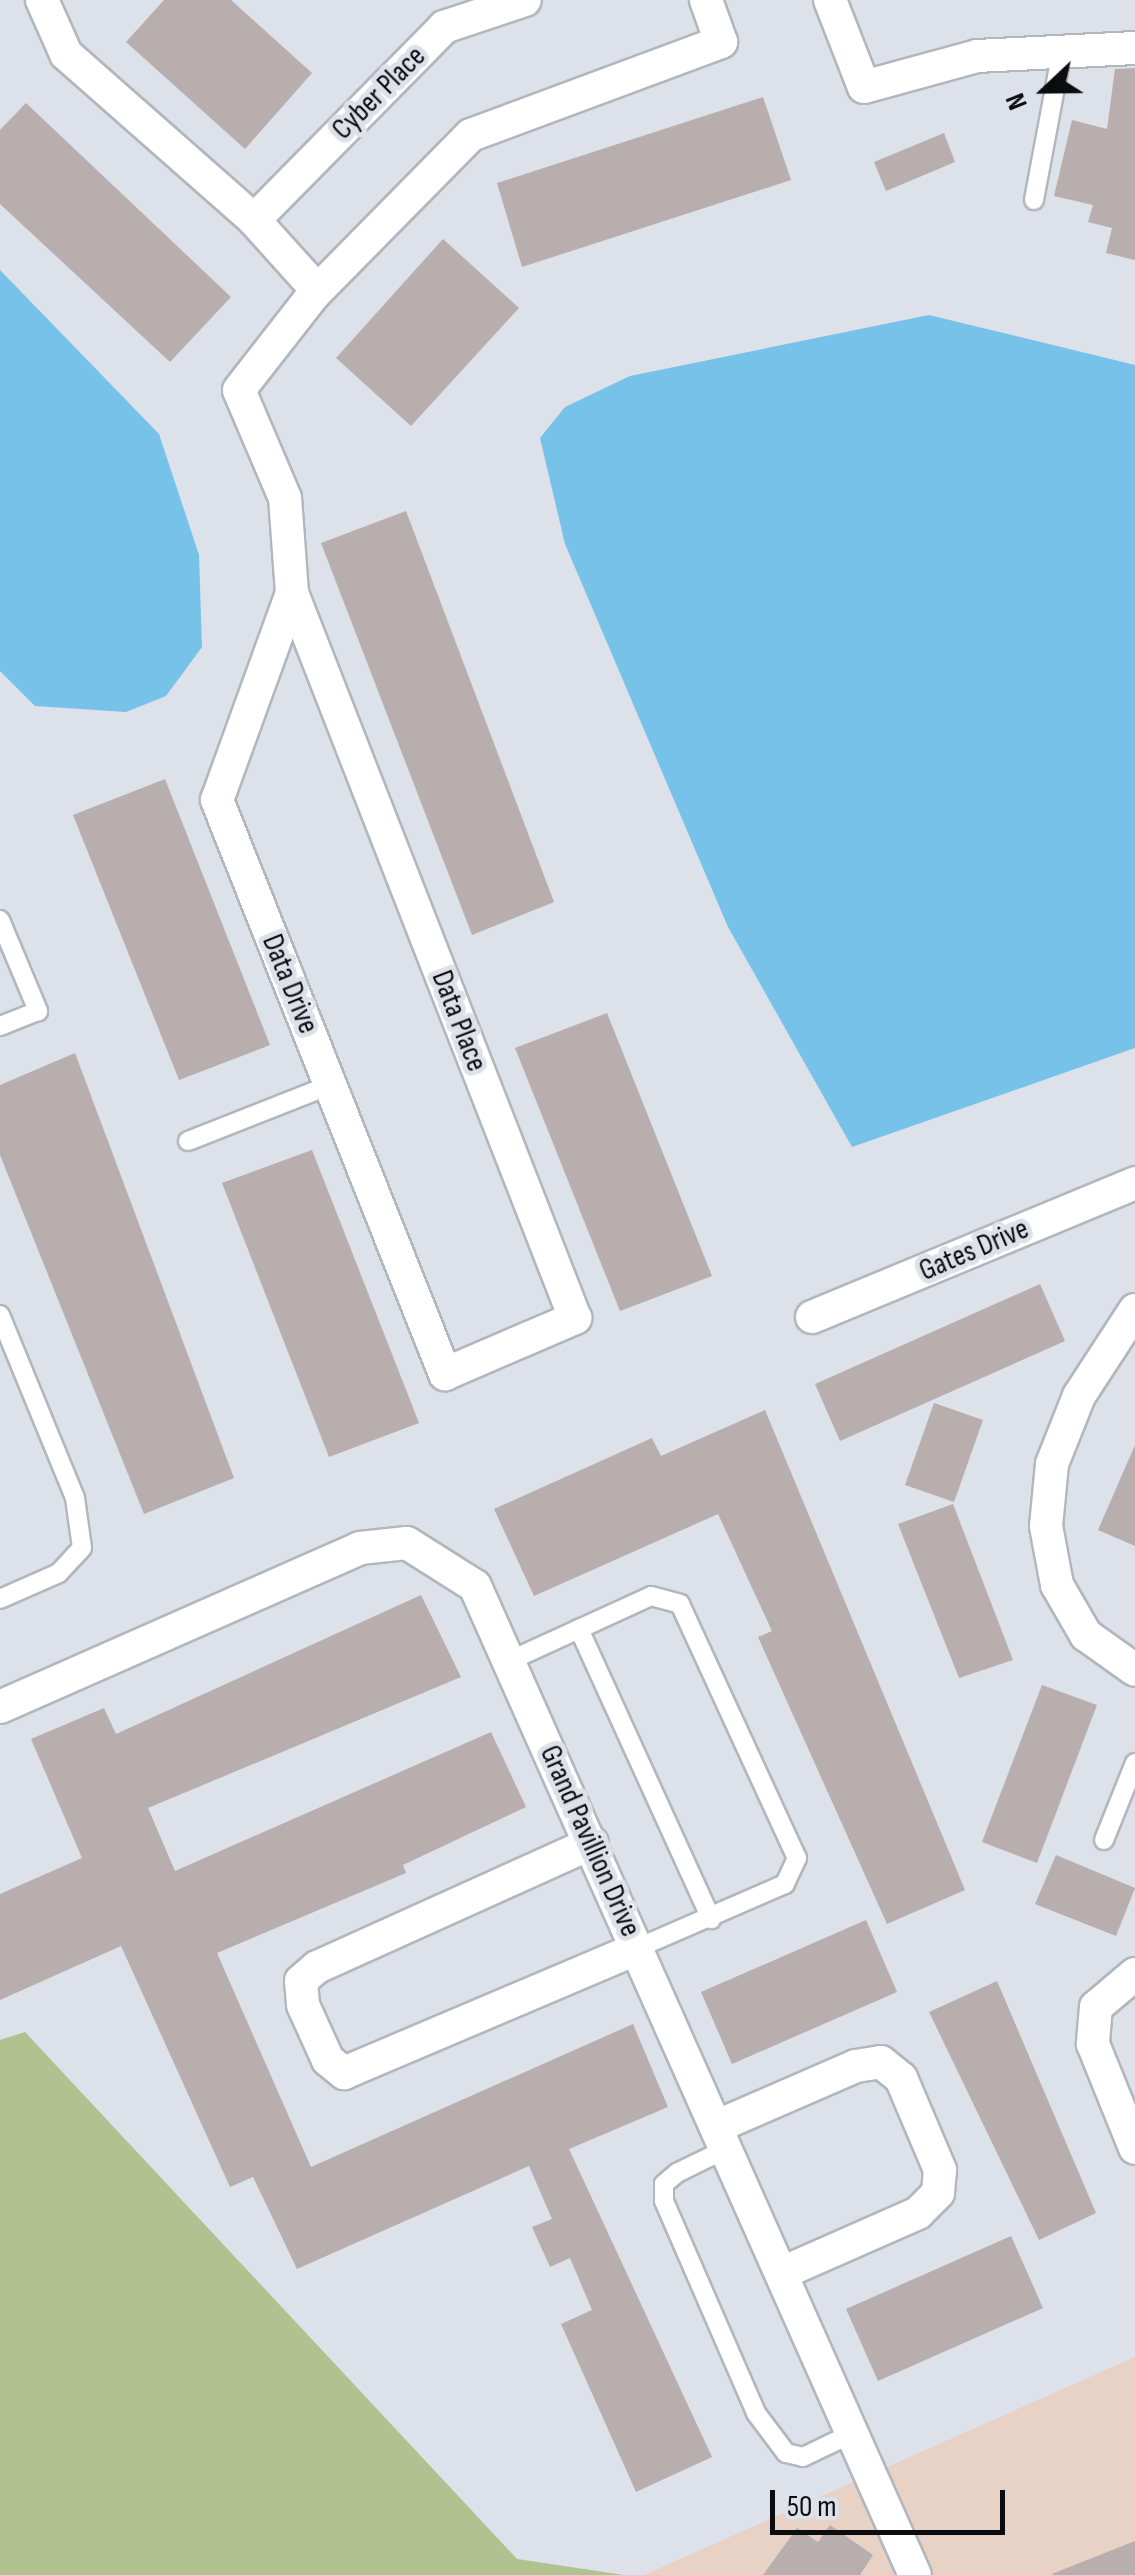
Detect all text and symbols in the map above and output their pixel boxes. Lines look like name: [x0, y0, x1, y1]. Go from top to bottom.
street label: Cyber Place: [325, 39, 433, 147]
north arrow: [995, 40, 1095, 140]
text: N: [999, 88, 1035, 115]
street label: Data Drive: [254, 929, 326, 1039]
street label: Data Place: [423, 965, 495, 1077]
street label: Gates Drive: [914, 1211, 1034, 1289]
street label: Grand Pavillion Drive: [532, 1740, 648, 1942]
scale bar: [775, 2470, 1010, 2532]
text: 50 m: [787, 2489, 836, 2525]

